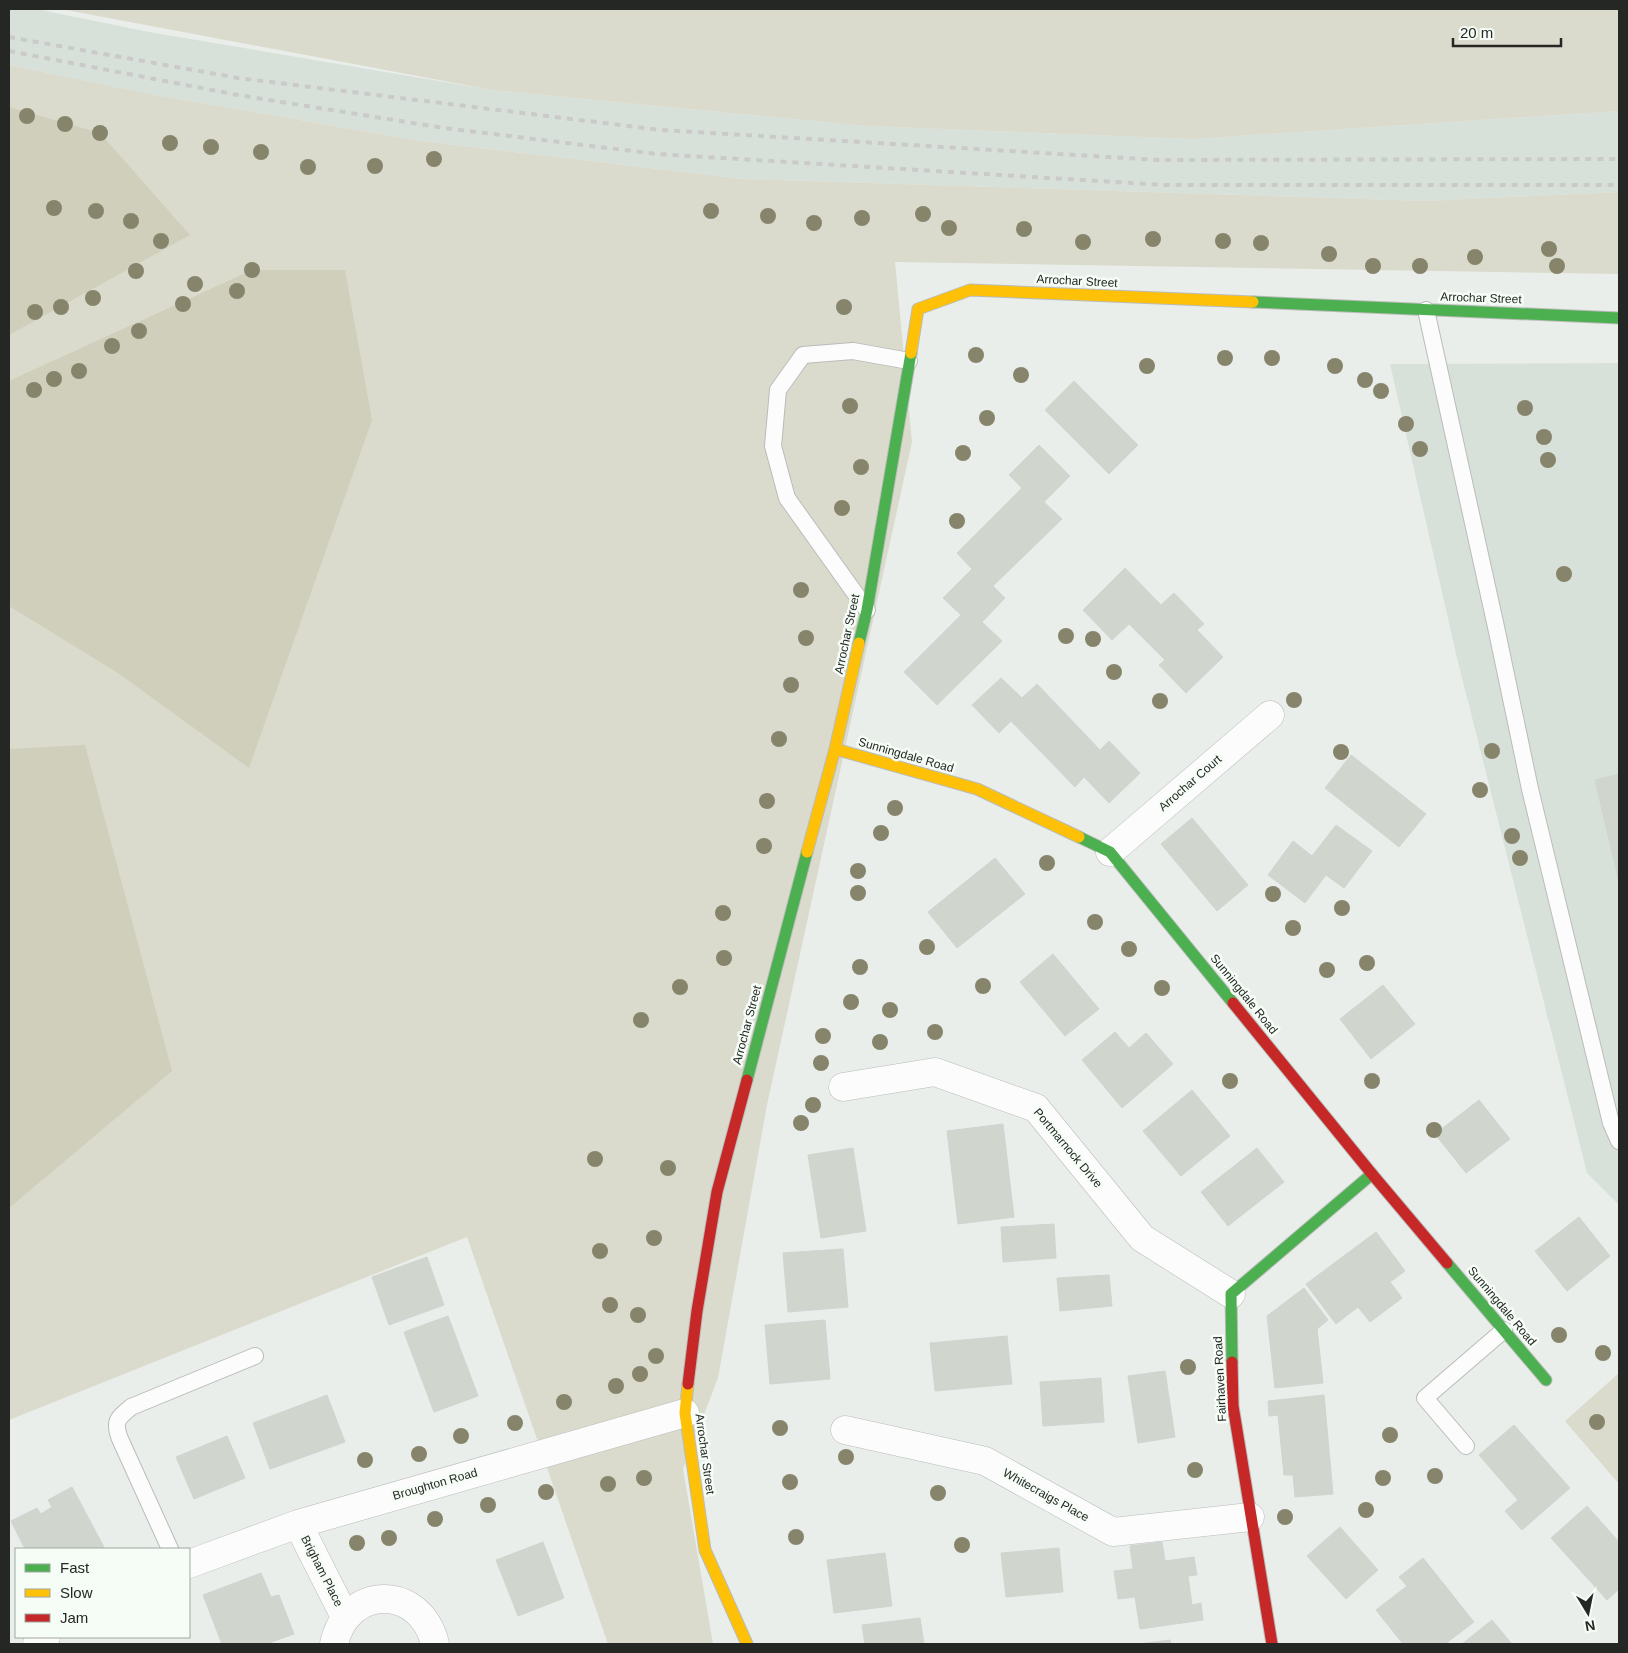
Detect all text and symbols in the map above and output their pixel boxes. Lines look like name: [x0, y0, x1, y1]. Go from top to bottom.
scale bar: [1453, 15, 1560, 47]
text: 20 m: [1460, 24, 1493, 41]
street label: Arrochar Street: [1036, 272, 1119, 290]
street label: Arrochar Street: [1440, 290, 1523, 306]
street label: Arrochar Street: [832, 592, 862, 675]
street label: Sunningdale Road: [857, 735, 955, 775]
street label: Arrochar Court: [1156, 751, 1225, 814]
street label: Sunningdale Road: [1207, 951, 1281, 1037]
street label: Arrochar Street: [730, 983, 764, 1066]
street label: Portmarnock Drive: [1031, 1105, 1106, 1191]
street label: Sunningdale Road: [1465, 1264, 1539, 1348]
street label: Fairhaven Road: [1211, 1336, 1229, 1422]
street label: Arrochar Street: [692, 1413, 718, 1496]
street label: Broughton Road: [391, 1465, 479, 1503]
street label: Whitecraigs Place: [1001, 1466, 1092, 1525]
street label: Brigham Place: [298, 1533, 346, 1609]
legend: [15, 1548, 190, 1638]
text: Fast: [60, 1559, 90, 1576]
text: Slow: [60, 1584, 93, 1601]
north arrow: [1563, 1588, 1613, 1638]
text: Jam: [60, 1609, 88, 1626]
text: N: [1584, 1617, 1597, 1635]

